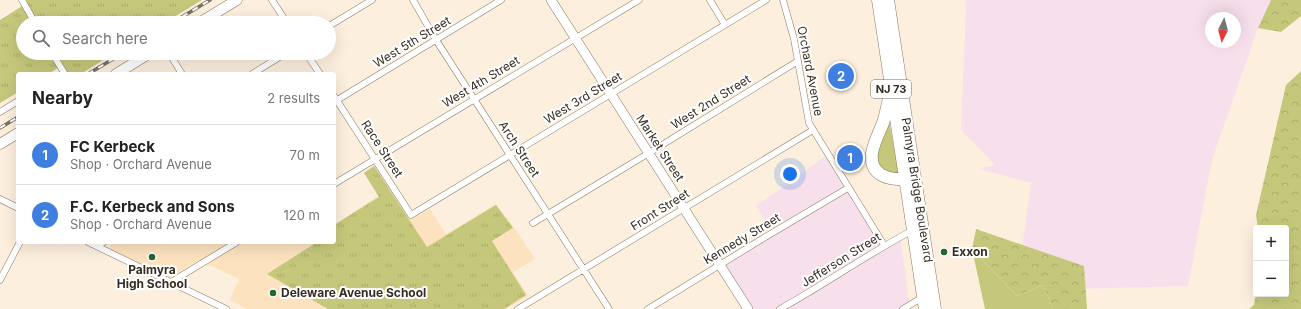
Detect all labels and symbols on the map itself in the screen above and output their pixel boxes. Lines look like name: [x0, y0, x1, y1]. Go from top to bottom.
north arrow: [1205, 12, 1241, 48]
street label: West 5th Street: [370, 13, 453, 71]
street label: Orchard Avenue: [794, 25, 827, 117]
street label: West 4th Street: [439, 52, 522, 111]
pin: 2: [828, 61, 854, 91]
street label: West 3rd Street: [541, 68, 624, 127]
street label: West 2nd Street: [668, 71, 753, 132]
road number: NJ 73: [871, 80, 911, 98]
street label: Market Street: [633, 111, 688, 184]
street label: Palmyra Bridge Boulevard: [899, 116, 936, 263]
street label: Race Street: [358, 117, 407, 180]
street label: Arch Street: [496, 118, 543, 180]
pin: 1: [837, 143, 863, 173]
your location: [780, 164, 800, 184]
street label: Front Street: [628, 186, 692, 234]
street label: Kennedy Street: [701, 210, 783, 267]
street label: Jefferson Street: [798, 229, 883, 290]
place label: Exxon: [952, 244, 988, 259]
marker: Exxon: [939, 247, 949, 257]
marker: Palmyra High School: [147, 252, 157, 262]
place label: Palmyra High School: [117, 262, 187, 291]
place label: Deleware Avenue School: [281, 285, 426, 300]
marker: Deleware Avenue School: [268, 288, 278, 298]

